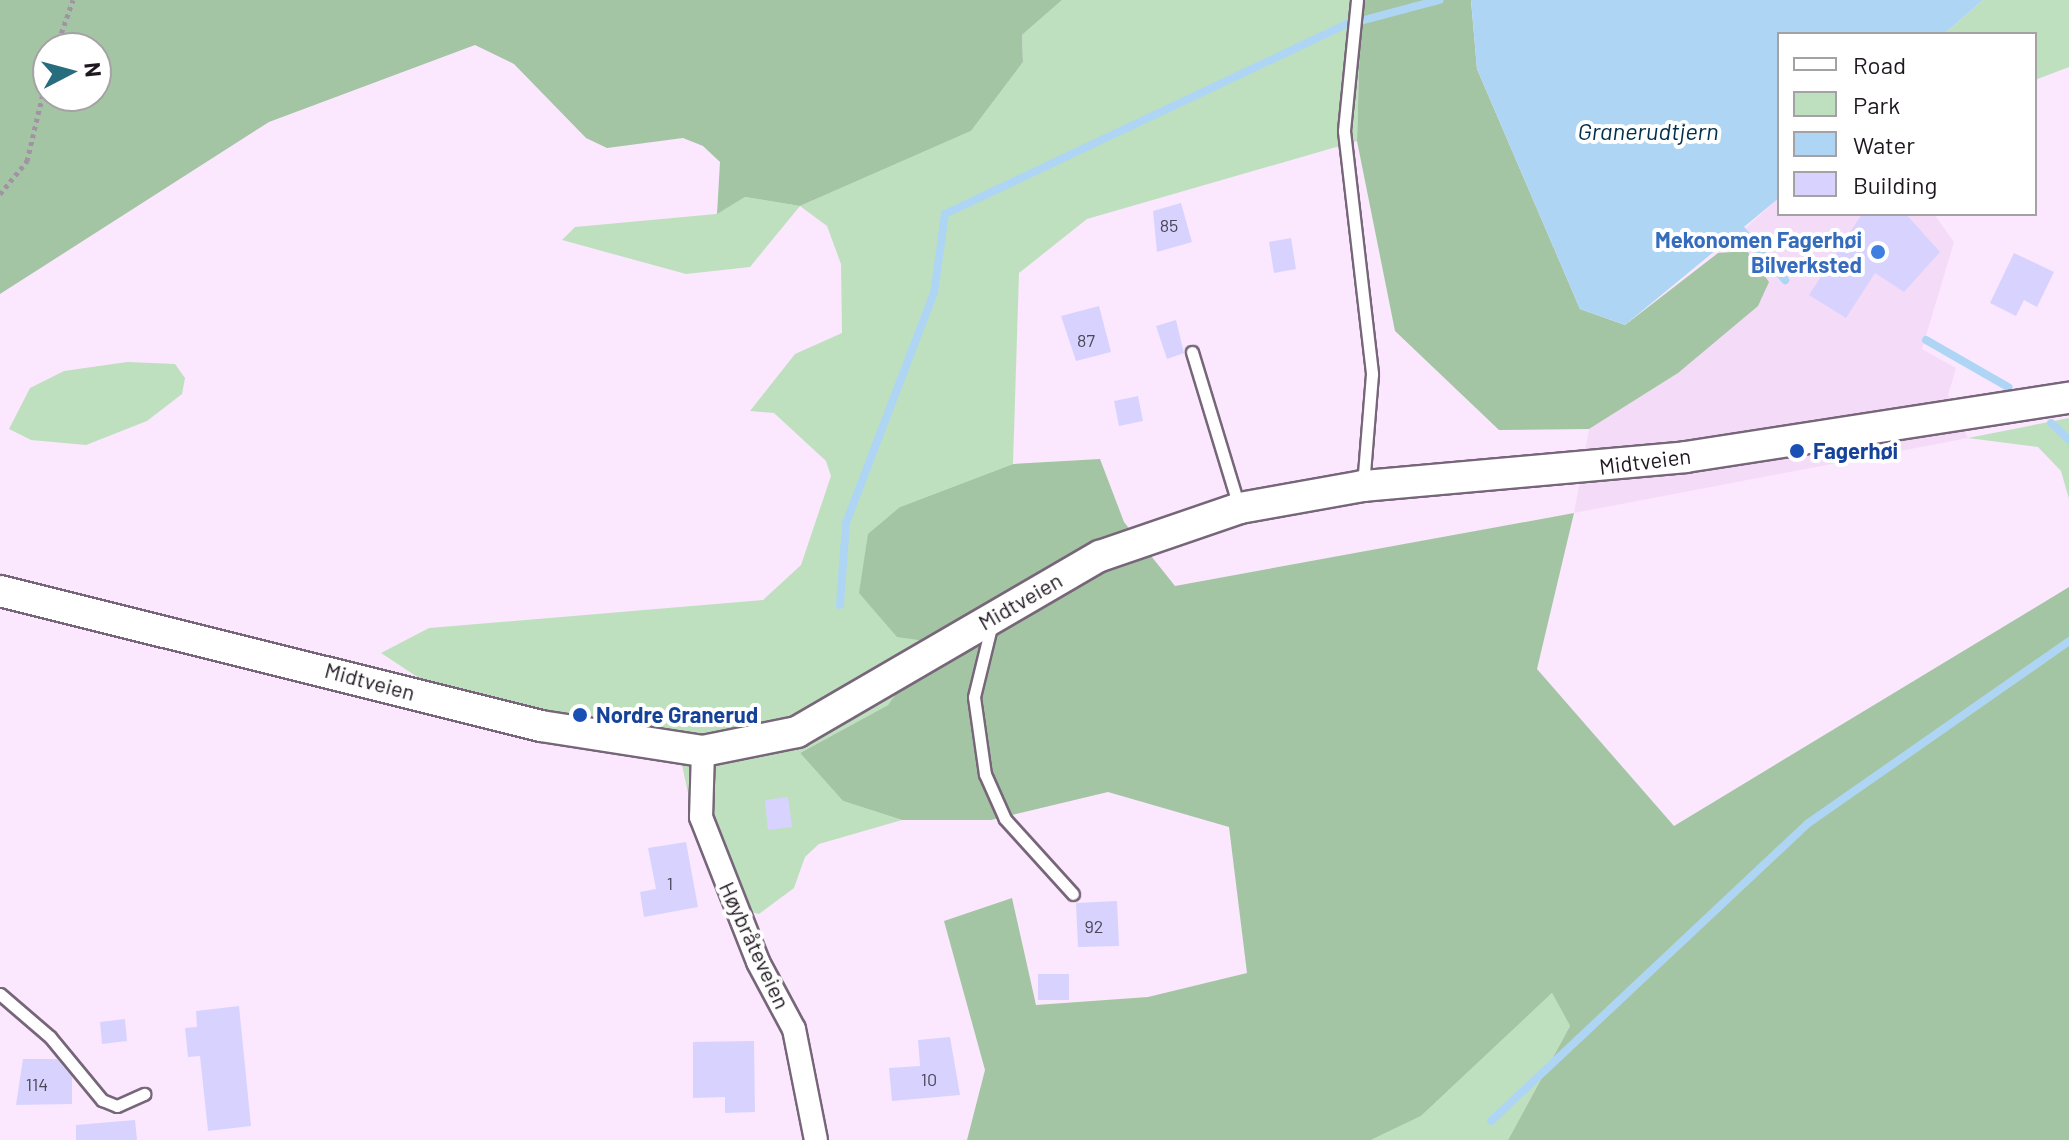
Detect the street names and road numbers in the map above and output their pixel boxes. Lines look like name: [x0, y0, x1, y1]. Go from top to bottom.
street label: Midtveien: [1598, 442, 1692, 480]
street label: Midtveien: [973, 566, 1067, 636]
street label: Midtveien: [322, 656, 418, 706]
street label: Høybråteveien: [714, 877, 796, 1013]

